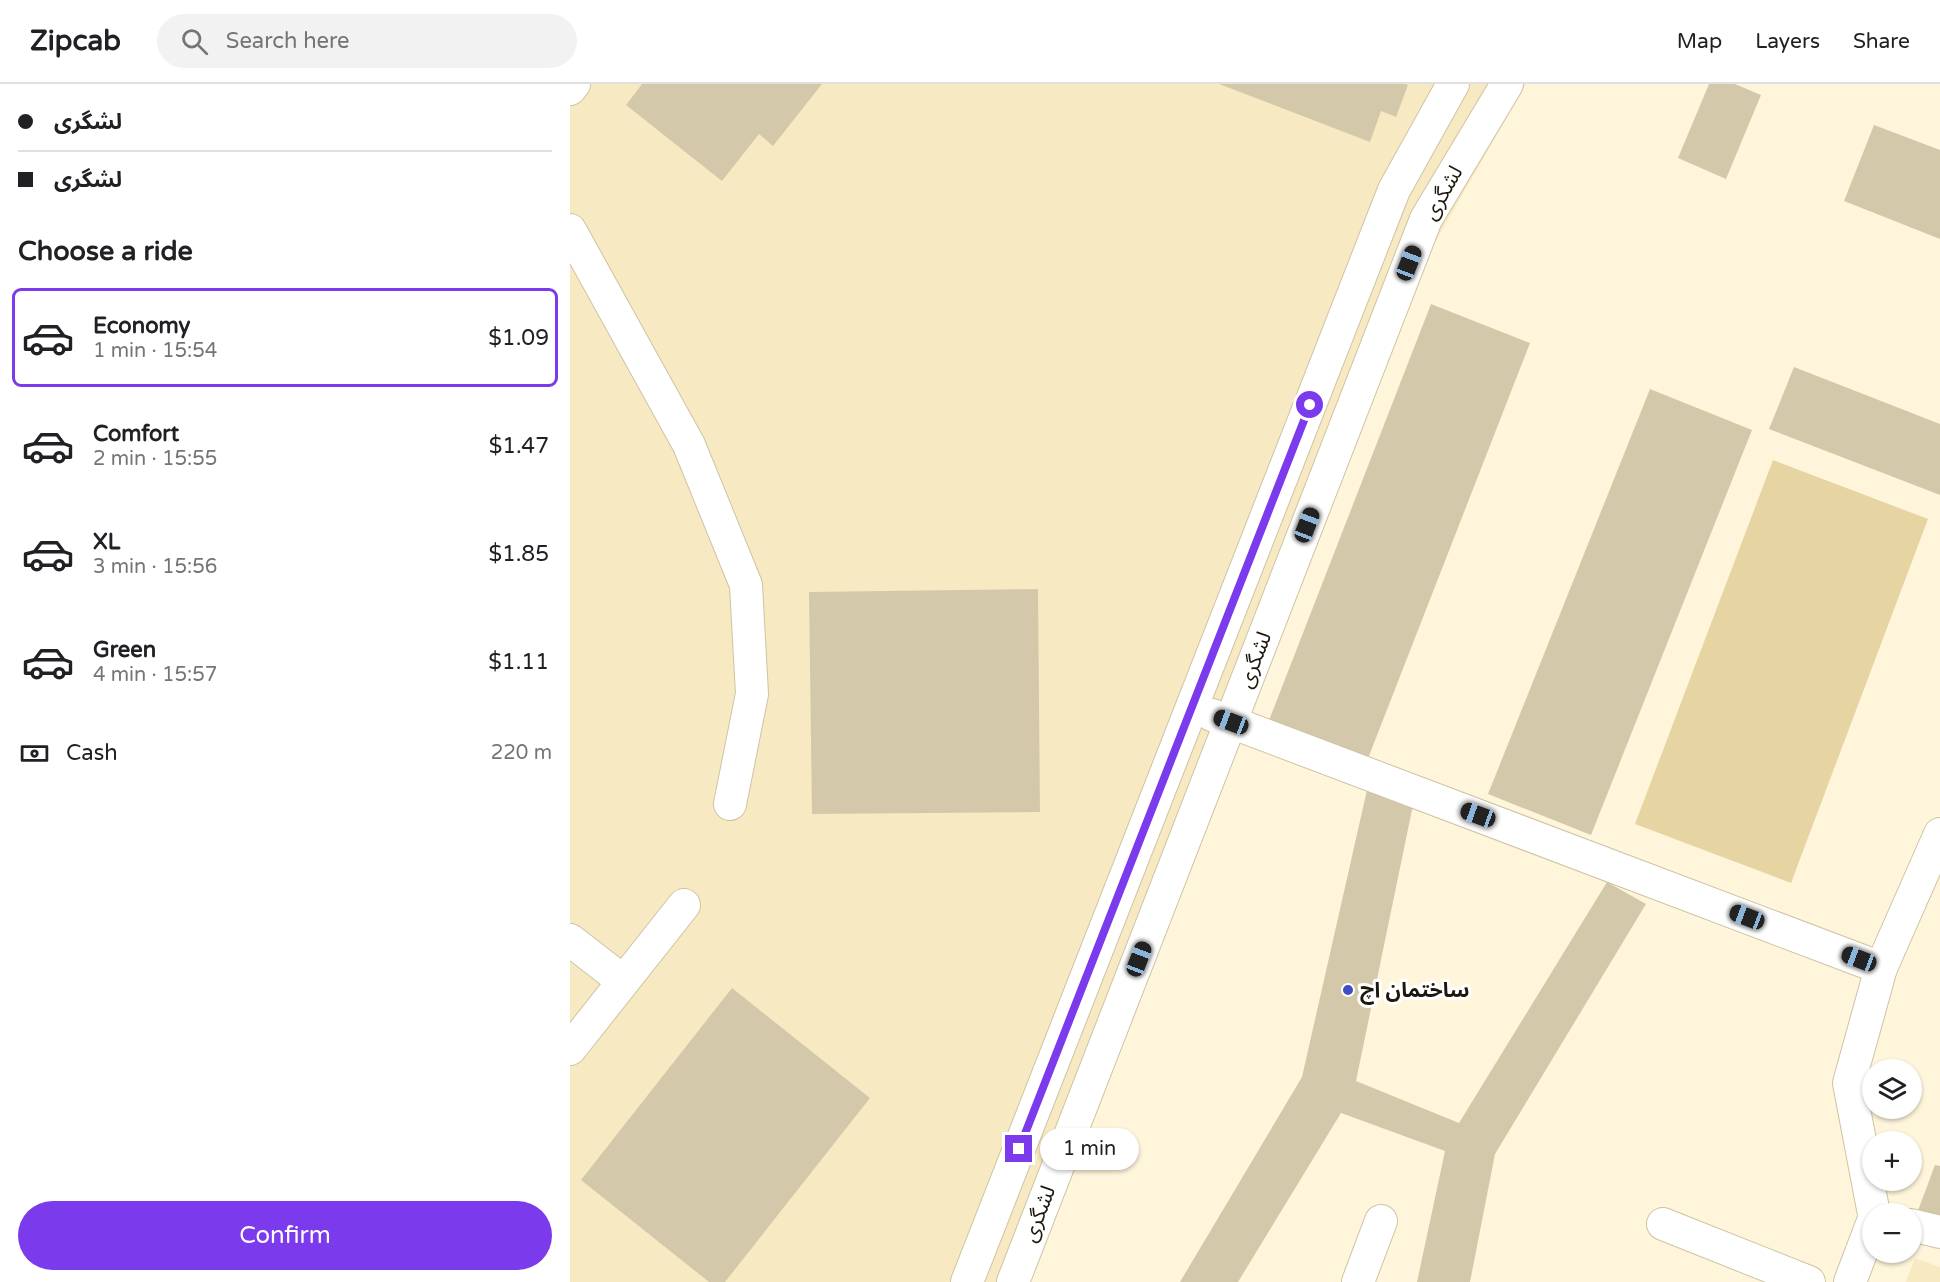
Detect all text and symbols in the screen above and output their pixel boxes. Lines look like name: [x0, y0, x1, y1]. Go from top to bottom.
search box: [157, 14, 577, 68]
text: Zipcab: [30, 24, 121, 58]
icon: search: [178, 25, 211, 58]
text: Search here: [226, 28, 350, 54]
text: Map: [1677, 29, 1722, 54]
text: Layers: [1755, 29, 1820, 54]
text: Share: [1853, 29, 1910, 54]
text: لشگری: [54, 109, 122, 135]
street label: لشگری: [1418, 162, 1468, 224]
text: لشگری: [54, 167, 122, 193]
text: Choose a ride: [18, 235, 193, 268]
car: [1394, 243, 1424, 283]
icon: car: [21, 311, 75, 365]
text: Economy: [93, 313, 190, 339]
text: $1.09: [488, 325, 549, 351]
text: 1 min · 15:54: [93, 339, 217, 363]
route start: [1296, 391, 1323, 418]
icon: car: [21, 419, 75, 473]
text: Comfort: [93, 421, 179, 447]
text: $1.47: [489, 433, 549, 459]
text: 2 min · 15:55: [93, 447, 217, 471]
car: [1292, 505, 1322, 545]
icon: car: [21, 527, 75, 581]
text: XL: [93, 529, 120, 555]
text: $1.85: [488, 541, 549, 567]
text: 3 min · 15:56: [93, 555, 217, 579]
street label: لشگری: [1233, 628, 1277, 692]
icon: car: [21, 635, 75, 689]
text: Green: [93, 637, 156, 663]
text: $1.11: [488, 649, 549, 675]
text: 4 min · 15:57: [93, 663, 217, 687]
car: [1211, 707, 1251, 737]
icon: cash: [18, 737, 51, 770]
text: Cash: [66, 740, 118, 766]
text: 220 m: [491, 741, 552, 765]
car: [1458, 800, 1498, 830]
car: [1727, 902, 1767, 932]
car: [1124, 939, 1154, 979]
car: [1839, 944, 1879, 974]
place label: ساختمان اچ: [1360, 978, 1469, 1005]
marker: ساختمان اچ: [1341, 983, 1355, 997]
map controls: [1862, 1059, 1922, 1263]
button: layers: [1862, 1059, 1922, 1119]
callout: 1 min: [1040, 1128, 1139, 1170]
button: +: [1862, 1131, 1922, 1191]
route end: [1005, 1135, 1032, 1162]
text: 1 min: [1063, 1137, 1116, 1161]
street label: لشگری: [1017, 1182, 1061, 1246]
button: Confirm: [18, 1201, 552, 1270]
button: −: [1862, 1203, 1922, 1263]

